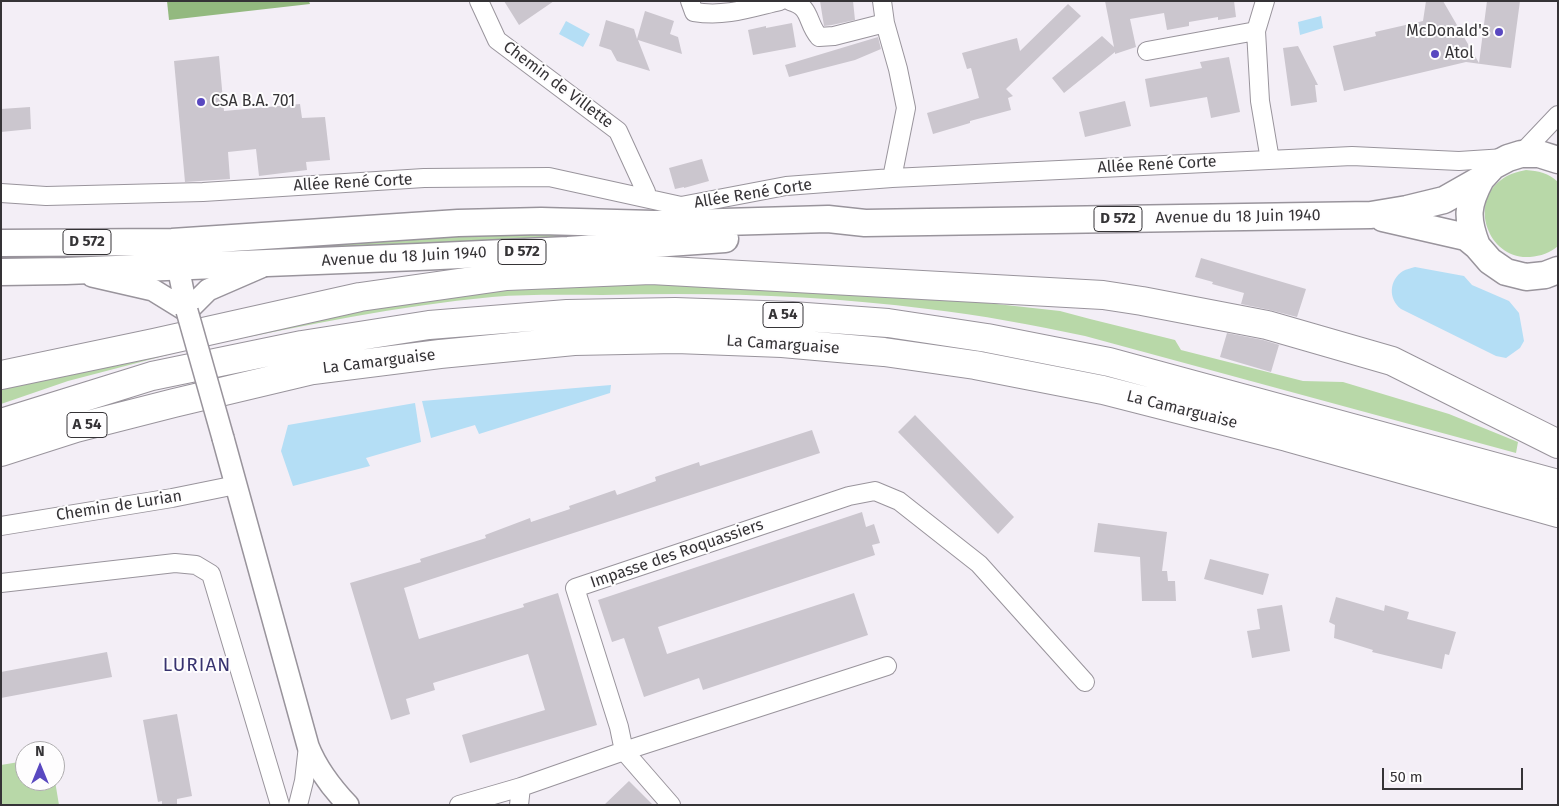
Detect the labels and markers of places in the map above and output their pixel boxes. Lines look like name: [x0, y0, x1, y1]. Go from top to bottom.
place label: McDonald's: [1406, 22, 1489, 42]
marker: McDonald's: [1493, 26, 1505, 38]
place label: Atol: [1445, 44, 1474, 64]
marker: Atol: [1429, 48, 1441, 60]
place label: CSA B.A. 701: [211, 92, 295, 112]
marker: CSA B.A. 701: [195, 96, 207, 108]

